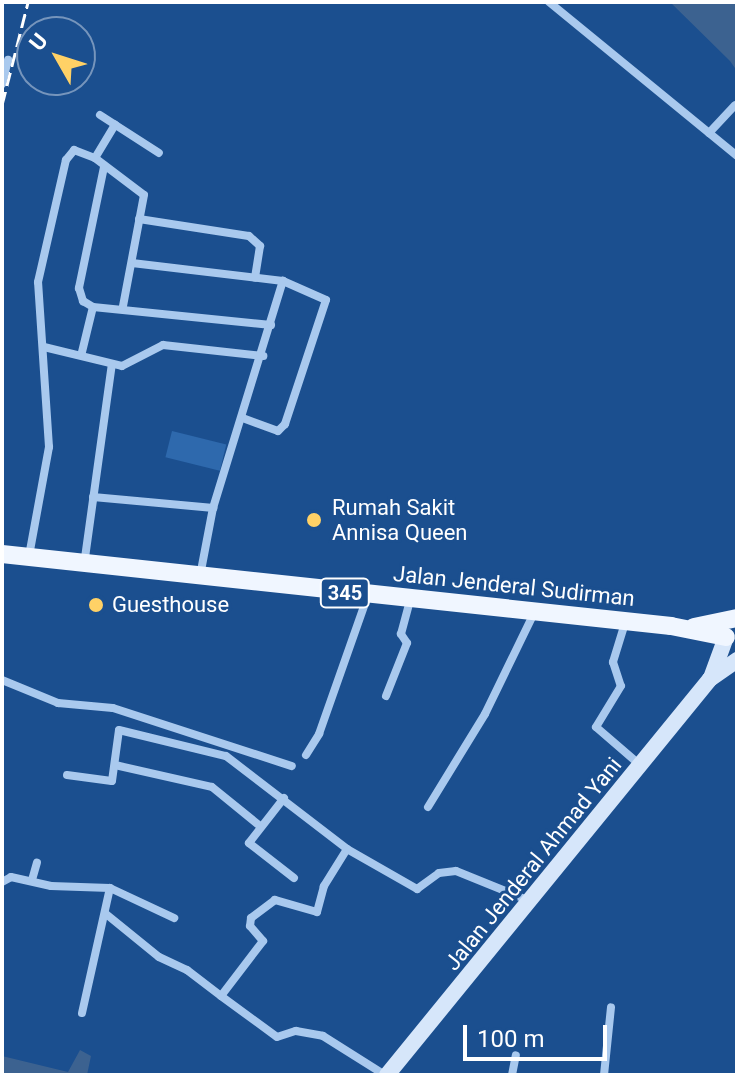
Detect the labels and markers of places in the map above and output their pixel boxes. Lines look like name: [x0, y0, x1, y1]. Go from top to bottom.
place label: Rumah Sakit Annisa Queen: [332, 494, 468, 546]
marker: Rumah Sakit Annisa Queen: [303, 509, 325, 531]
place label: Guesthouse: [112, 592, 229, 618]
marker: Guesthouse: [87, 596, 105, 614]

